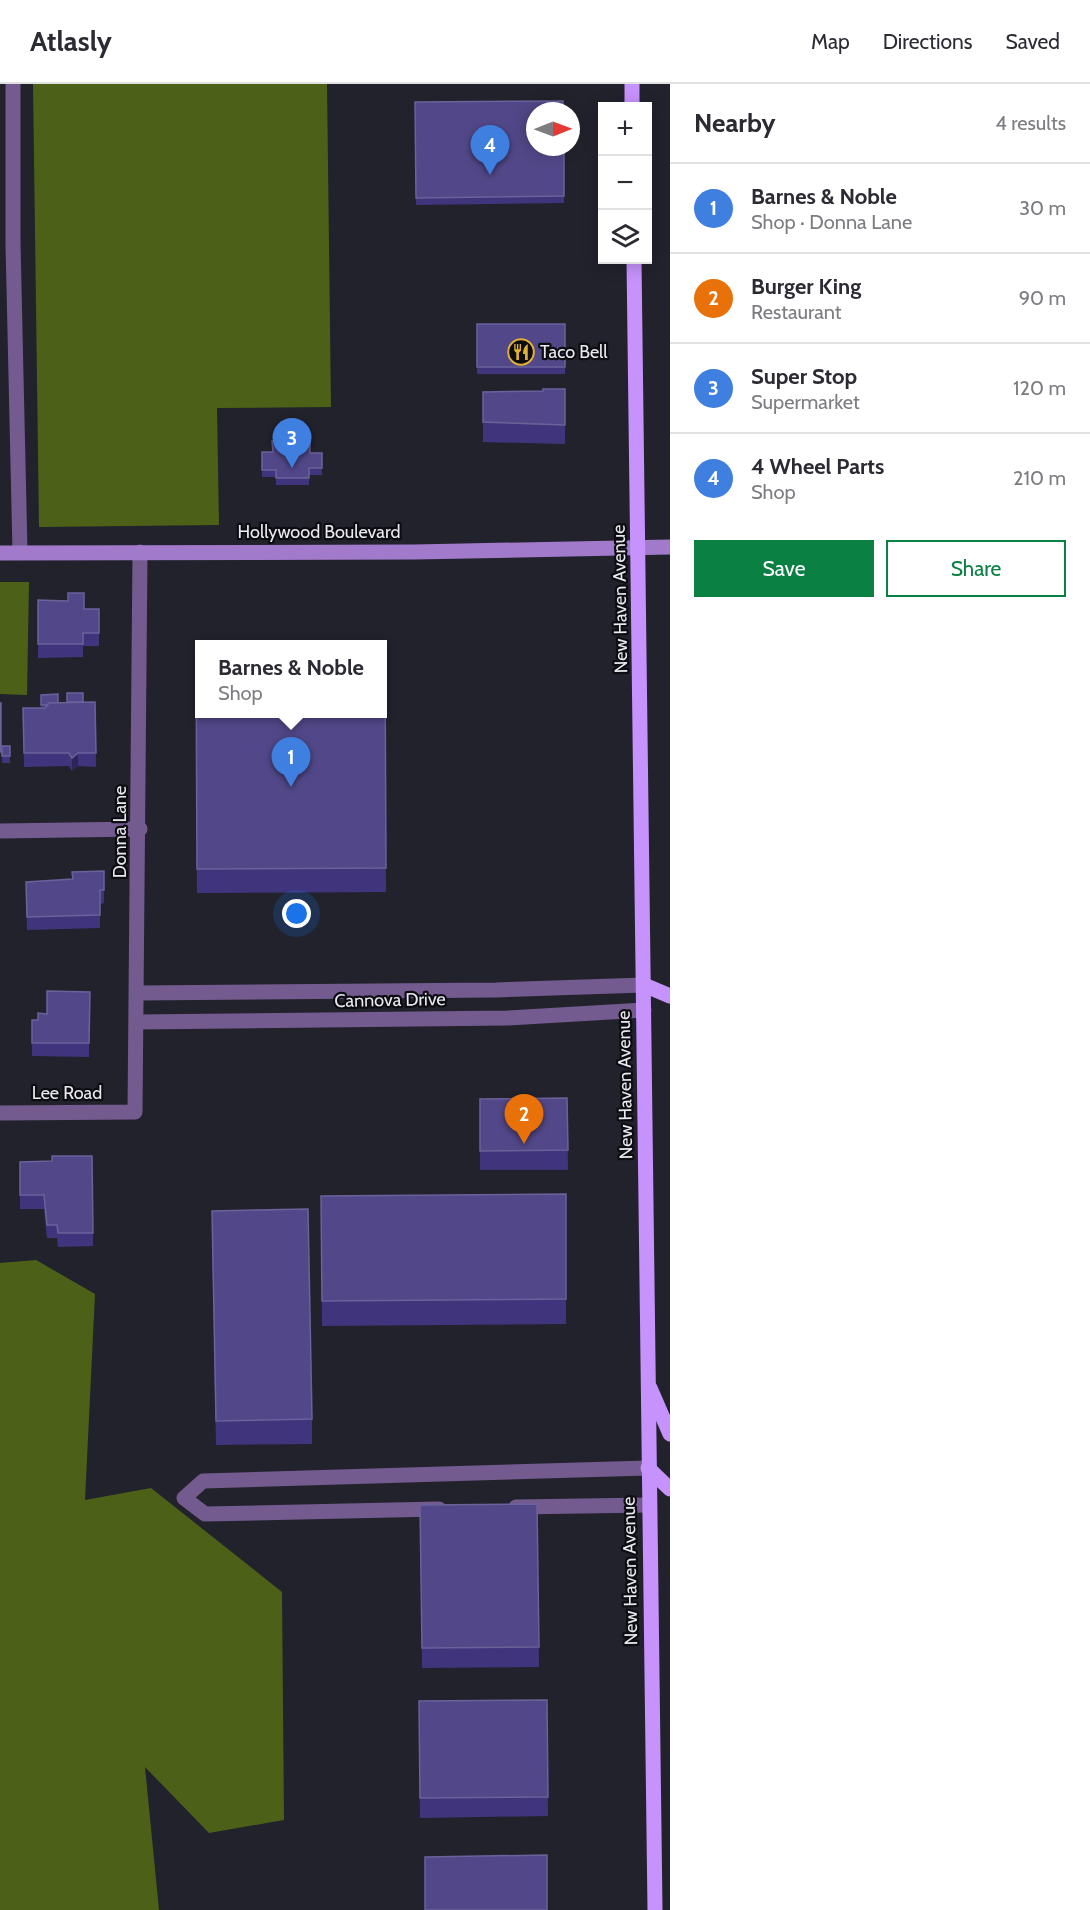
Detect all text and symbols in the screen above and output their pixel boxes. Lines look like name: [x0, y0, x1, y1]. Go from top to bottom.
text: Atlasly: [30, 24, 112, 58]
text: Map: [811, 29, 850, 54]
text: Directions: [883, 29, 972, 54]
text: Saved: [1005, 29, 1060, 54]
north arrow: [526, 102, 580, 156]
map controls: [598, 102, 652, 264]
button: +: [598, 102, 652, 156]
text: Nearby: [694, 107, 775, 139]
text: 4 results: [995, 111, 1066, 135]
pin: 4: [470, 126, 510, 175]
button: −: [598, 156, 652, 210]
text: Barnes & Noble: [751, 183, 897, 210]
text: 1: [710, 196, 717, 220]
text: 30 m: [1019, 196, 1066, 220]
button: layers: [598, 210, 652, 264]
text: Shop · Donna Lane: [751, 210, 912, 234]
text: Burger King: [751, 273, 861, 300]
text: 2: [708, 286, 719, 310]
text: 90 m: [1019, 286, 1066, 310]
text: Restaurant: [751, 300, 842, 324]
restaurant icon: Taco Bell: [506, 337, 536, 367]
place label: Taco Bell: [540, 341, 608, 363]
text: Super Stop: [751, 363, 857, 390]
text: 3: [708, 376, 719, 400]
text: 120 m: [1013, 376, 1066, 400]
text: Supermarket: [751, 390, 860, 414]
pin: 3: [272, 418, 312, 468]
text: 4 Wheel Parts: [751, 453, 884, 480]
text: 4: [707, 466, 720, 490]
text: 210 m: [1013, 466, 1066, 490]
text: Shop: [751, 480, 796, 504]
street label: Hollywood Boulevard: [238, 521, 400, 543]
street label: New Haven Avenue: [608, 524, 632, 674]
button: Save: [694, 540, 874, 597]
button: Share: [886, 540, 1066, 597]
popup: [195, 640, 387, 718]
text: Barnes & Noble: [218, 654, 364, 681]
text: Shop: [218, 681, 263, 705]
pin: 1: [272, 738, 310, 787]
street label: Donna Lane: [109, 786, 131, 878]
your location: [282, 899, 311, 928]
street label: Cannova Drive: [334, 988, 446, 1012]
street label: New Haven Avenue: [613, 1010, 637, 1160]
street label: Lee Road: [32, 1082, 102, 1104]
pin: 2: [504, 1094, 544, 1144]
street label: New Haven Avenue: [618, 1496, 642, 1646]

